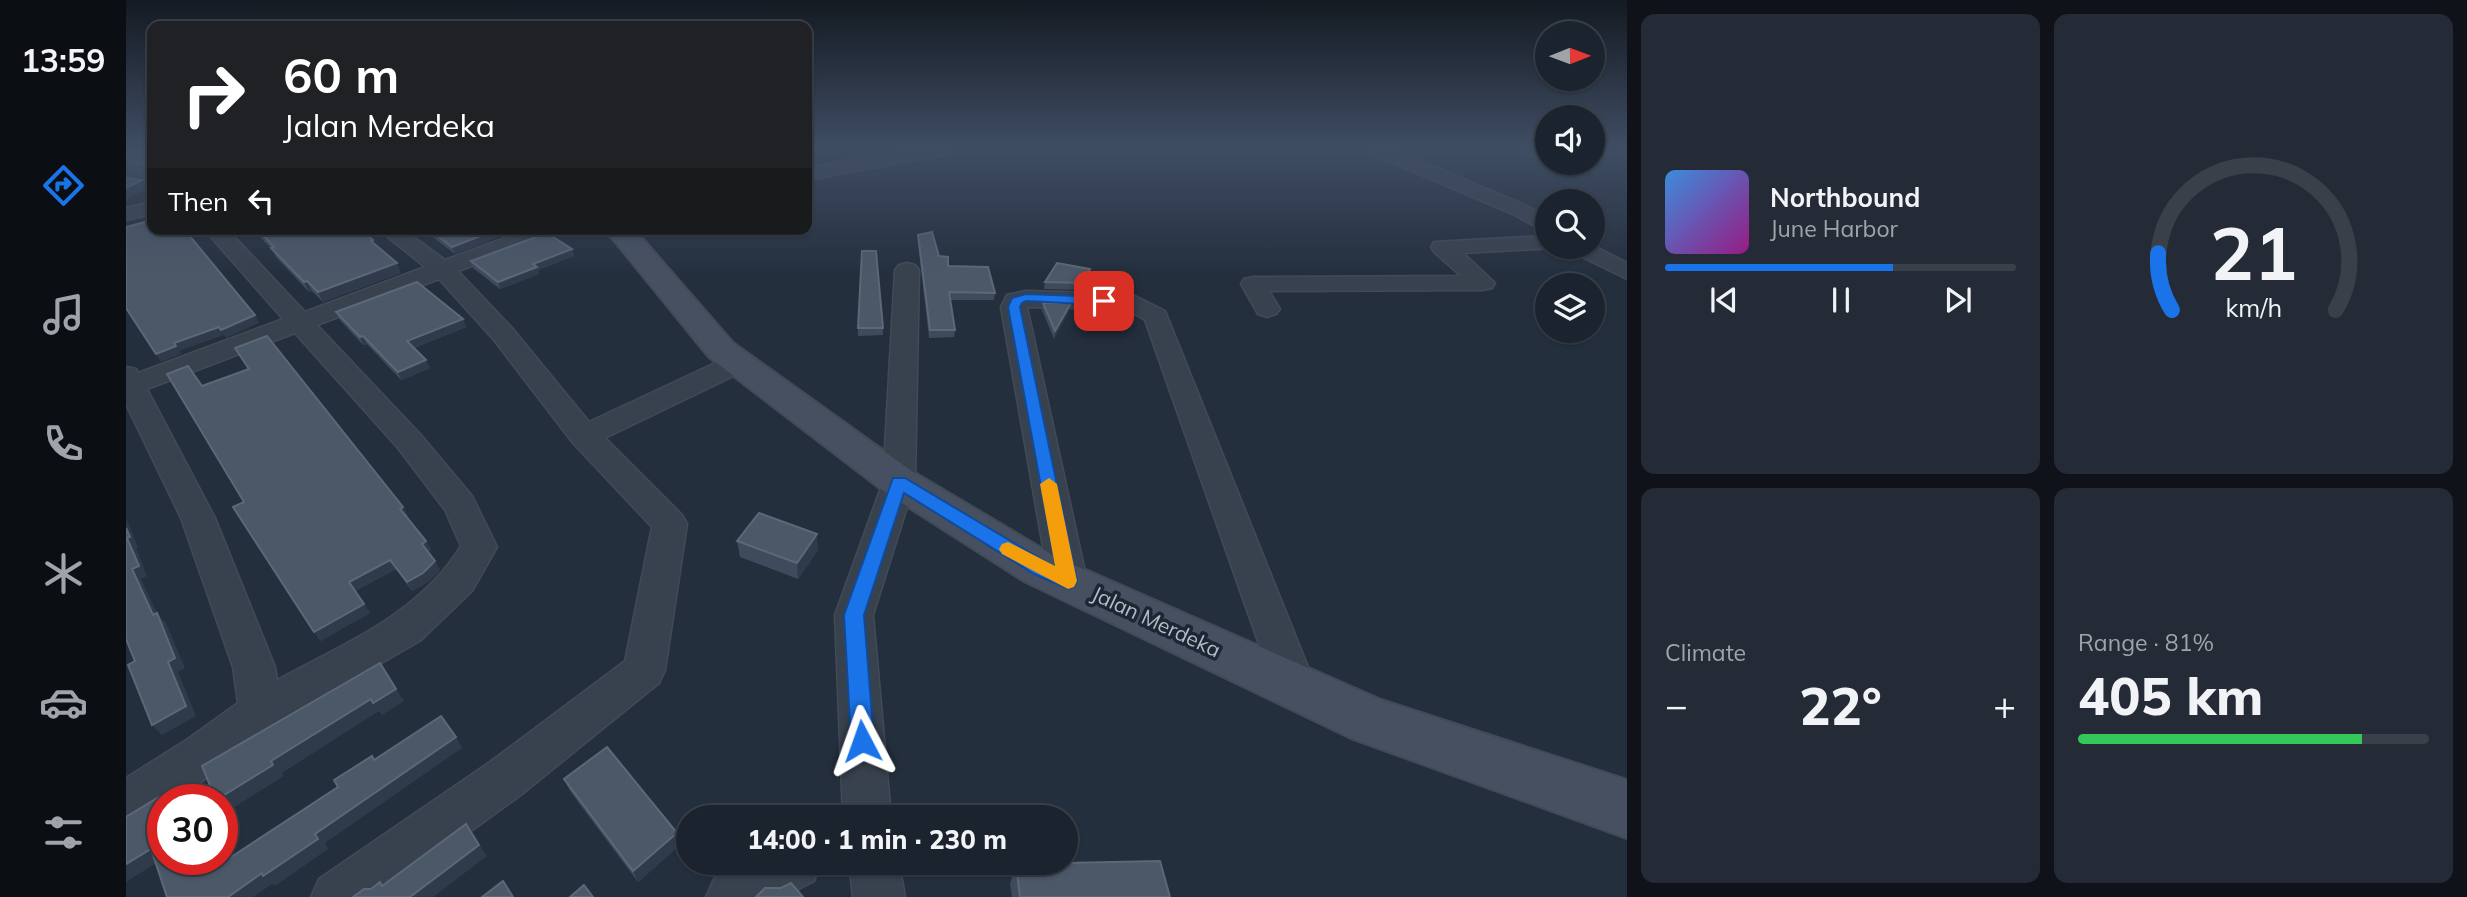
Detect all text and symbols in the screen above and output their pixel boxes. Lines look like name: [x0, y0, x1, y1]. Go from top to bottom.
north arrow: [1535, 21, 1605, 91]
map controls: [1535, 21, 1605, 343]
text: 13:59: [21, 40, 105, 80]
text: 60 m: [283, 44, 399, 105]
icon: right: [168, 49, 259, 140]
text: Jalan Merdeka: [283, 105, 495, 145]
button: sound: [1535, 105, 1605, 175]
icon: directions: [39, 161, 88, 210]
text: Northbound: [1770, 181, 1920, 214]
icon: left: [242, 182, 280, 220]
text: Then: [168, 185, 228, 218]
button: search: [1535, 189, 1605, 259]
text: 21: [2210, 208, 2297, 299]
text: June Harbor: [1770, 214, 1898, 243]
pin: [1074, 271, 1134, 331]
button: layers: [1535, 273, 1605, 343]
icon: previous: [1705, 281, 1743, 319]
icon: pause: [1822, 281, 1860, 319]
icon: next: [1939, 281, 1977, 319]
icon: arrive: [1085, 282, 1123, 320]
icon: music: [39, 290, 88, 339]
text: km/h: [2225, 292, 2282, 323]
icon: phone: [39, 419, 88, 468]
icon: climate: [39, 549, 88, 598]
street label: Jalan Merdeka: [1088, 580, 1225, 662]
text: Range · 81%: [2078, 628, 2214, 657]
text: Climate: [1665, 638, 1746, 667]
text: 405 km: [2078, 663, 2263, 728]
text: 22°: [1799, 673, 1882, 738]
icon: car: [39, 678, 88, 727]
text: −: [1665, 681, 1688, 729]
text: +: [1993, 681, 2016, 729]
position arrow: [825, 704, 899, 778]
speed limit sign: 30: [147, 784, 238, 875]
icon: filters: [39, 808, 88, 857]
text: 14:00 · 1 min · 230 m: [747, 823, 1007, 856]

